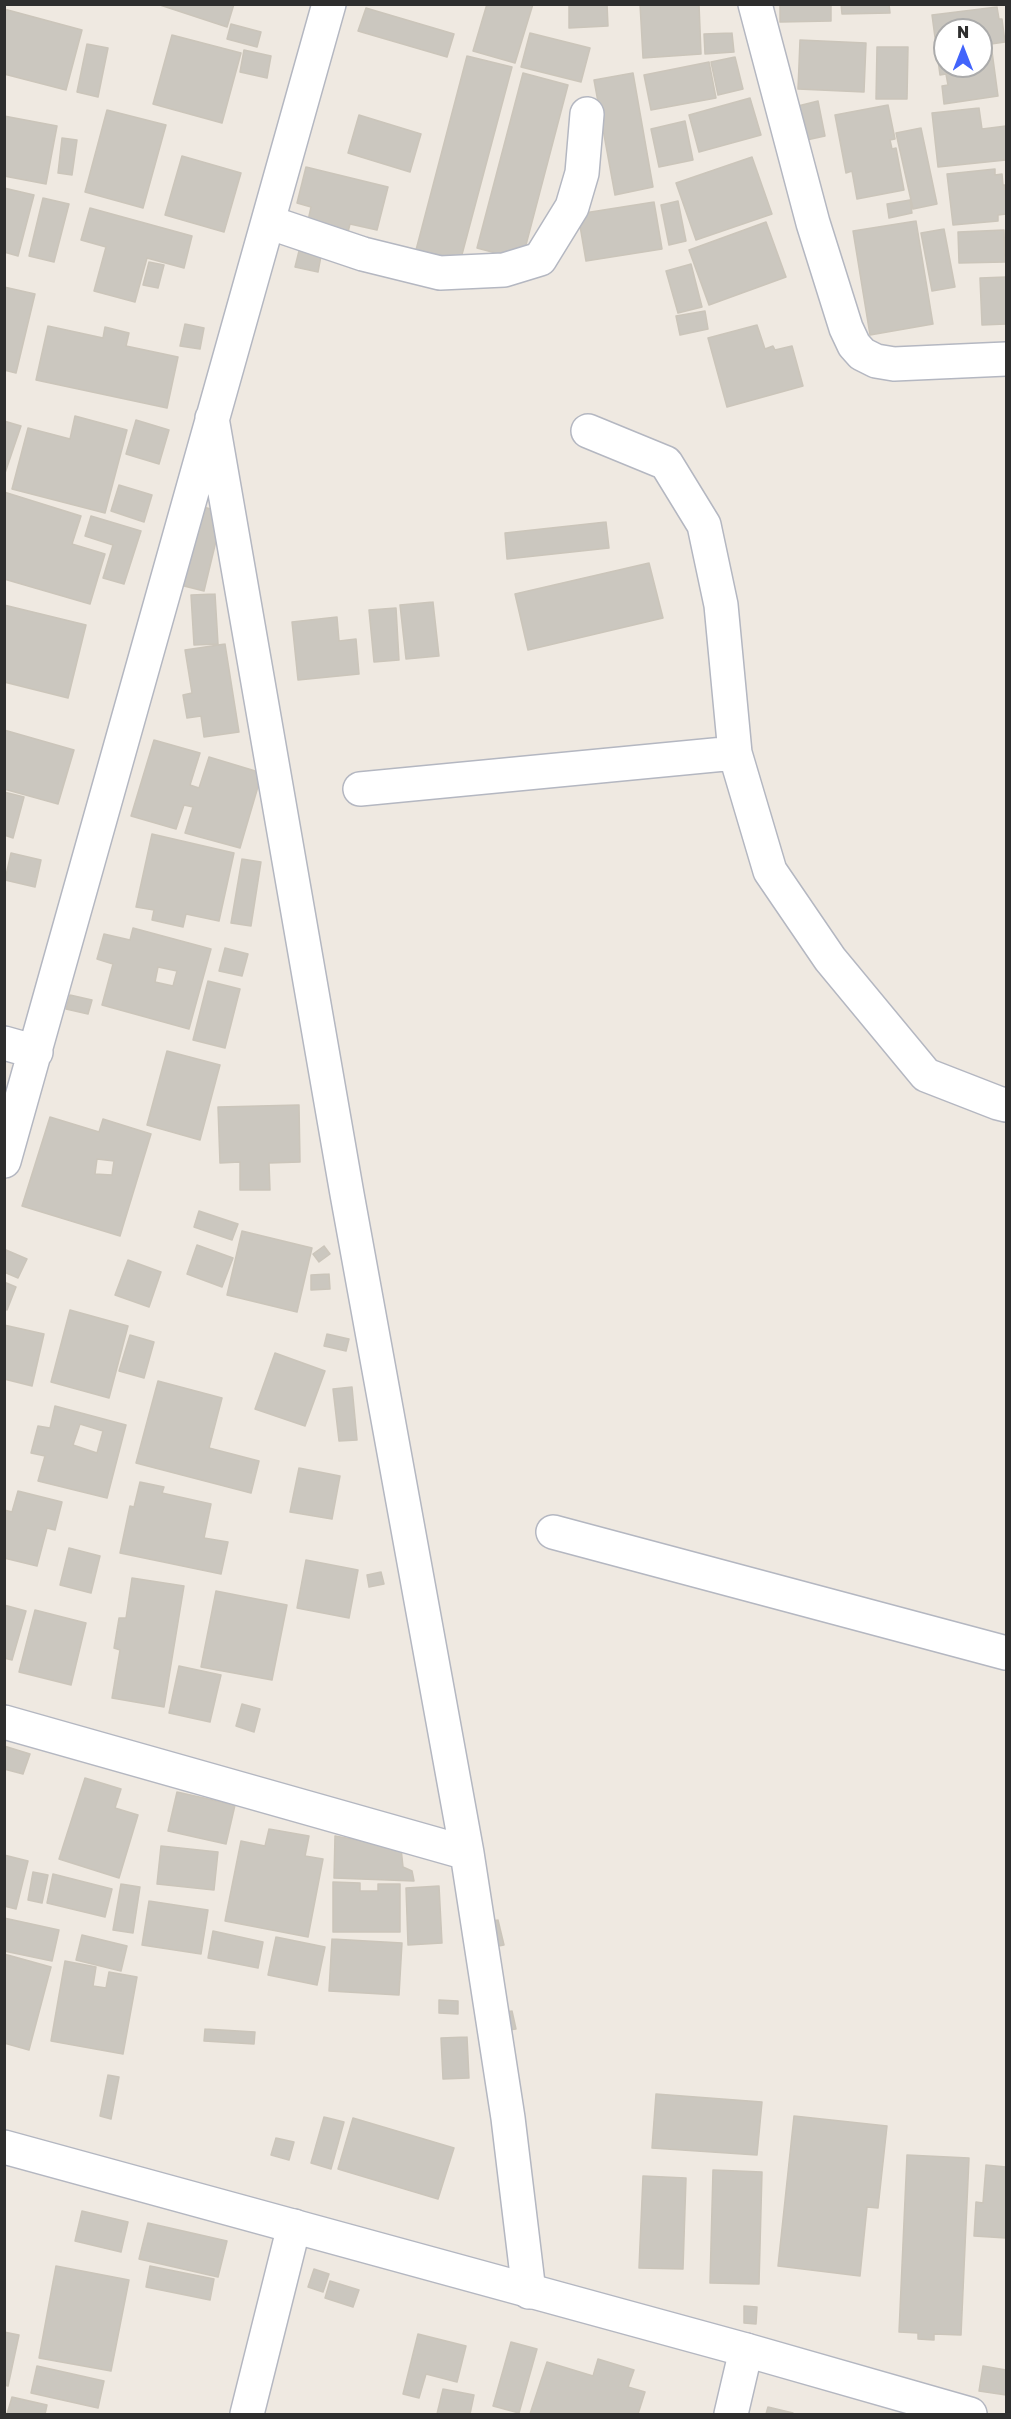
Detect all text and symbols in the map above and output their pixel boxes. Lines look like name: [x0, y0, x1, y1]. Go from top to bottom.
north arrow: [933, 18, 993, 78]
text: N: [957, 22, 969, 42]

